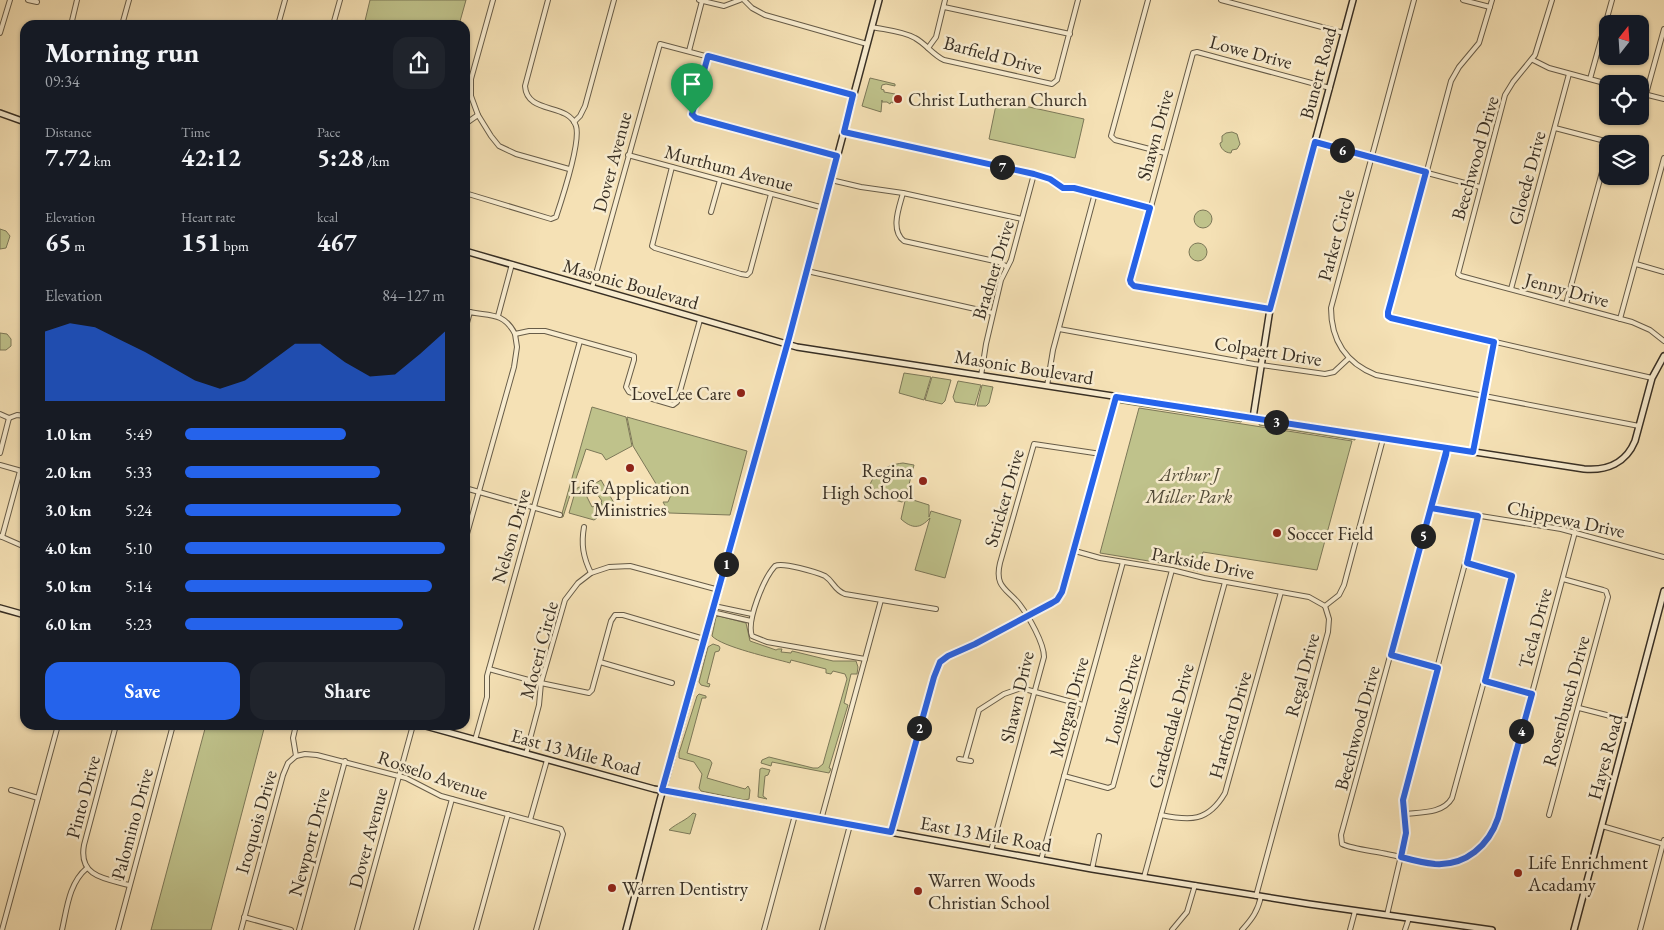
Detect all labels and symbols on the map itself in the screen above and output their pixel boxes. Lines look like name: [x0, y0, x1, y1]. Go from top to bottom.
north arrow: [1599, 15, 1649, 65]
street label: Bunert Road: [1294, 24, 1342, 122]
street label: Lowe Drive: [1207, 29, 1295, 75]
street label: Barfield Drive: [941, 30, 1045, 80]
pin: [671, 63, 713, 114]
place label: Christ Lutheran Church: [908, 87, 1088, 112]
street label: Shawn Drive: [1131, 87, 1179, 183]
marker: Christ Lutheran Church: [892, 93, 904, 105]
street label: Beechwood Drive: [1445, 93, 1505, 223]
street label: Dover Avenue: [587, 109, 637, 215]
street label: Gloede Drive: [1502, 128, 1552, 228]
pin: 6: [1330, 138, 1354, 162]
street label: Murthum Avenue: [662, 139, 796, 197]
pin: 7: [990, 154, 1014, 180]
street label: Parker Circle: [1312, 186, 1360, 284]
street label: Bradner Drive: [966, 217, 1020, 323]
street label: Masonic Boulevard: [560, 253, 702, 315]
street label: Jenny Drive: [1520, 266, 1612, 313]
street label: Colpaert Drive: [1213, 330, 1323, 372]
street label: Masonic Boulevard: [953, 344, 1096, 390]
place label: LoveLee Care: [631, 381, 731, 406]
marker: LoveLee Care: [735, 387, 747, 399]
pin: 3: [1264, 410, 1288, 434]
street label: Stricker Drive: [978, 446, 1030, 550]
place label: Regina High School: [822, 458, 913, 505]
marker: Life Application Ministries: [624, 462, 636, 474]
park label: Arthur J Miller Park: [1145, 462, 1233, 509]
place label: Life Application Ministries: [570, 475, 690, 522]
marker: Regina High School: [917, 475, 929, 487]
street label: Nelson Drive: [486, 486, 536, 586]
street label: Chippewa Drive: [1505, 494, 1627, 544]
place label: Soccer Field: [1287, 521, 1374, 546]
pin: 5: [1410, 524, 1436, 548]
marker: Soccer Field: [1271, 527, 1283, 539]
street label: Parkside Drive: [1149, 541, 1257, 585]
pin: 1: [714, 552, 738, 576]
street label: Tecla Drive: [1512, 585, 1558, 671]
street label: Moceri Circle: [514, 599, 564, 701]
street label: Regal Drive: [1279, 630, 1325, 720]
street label: Rosenbusch Drive: [1537, 633, 1595, 769]
street label: Shawn Drive: [994, 649, 1040, 745]
street label: Louise Drive: [1099, 651, 1147, 747]
street label: Morgan Drive: [1044, 654, 1094, 760]
street label: Gardendale Drive: [1142, 661, 1200, 791]
street label: Beechwood Drive: [1328, 663, 1386, 793]
street label: Hartford Drive: [1203, 668, 1257, 782]
street label: Hayes Road: [1582, 711, 1629, 803]
pin: 2: [906, 716, 932, 740]
pin: 4: [1508, 718, 1534, 744]
street label: East 13 Mile Road: [508, 723, 644, 781]
street label: Rosselo Avenue: [375, 744, 491, 806]
street label: Pinto Drive: [60, 753, 106, 841]
street label: Palomino Drive: [105, 766, 159, 882]
street label: Iroquois Drive: [229, 767, 283, 877]
street label: Newport Drive: [283, 785, 335, 899]
street label: Dover Avenue: [343, 785, 393, 891]
street label: East 13 Mile Road: [918, 810, 1054, 858]
place label: Life Enrichment Acadamy: [1527, 850, 1648, 897]
marker: Life Enrichment Acadamy: [1512, 867, 1524, 879]
place label: Warren Woods Christian School: [928, 868, 1050, 915]
place label: Warren Dentistry: [622, 876, 749, 901]
marker: Warren Dentistry: [606, 882, 618, 894]
marker: Warren Woods Christian School: [912, 885, 924, 897]

